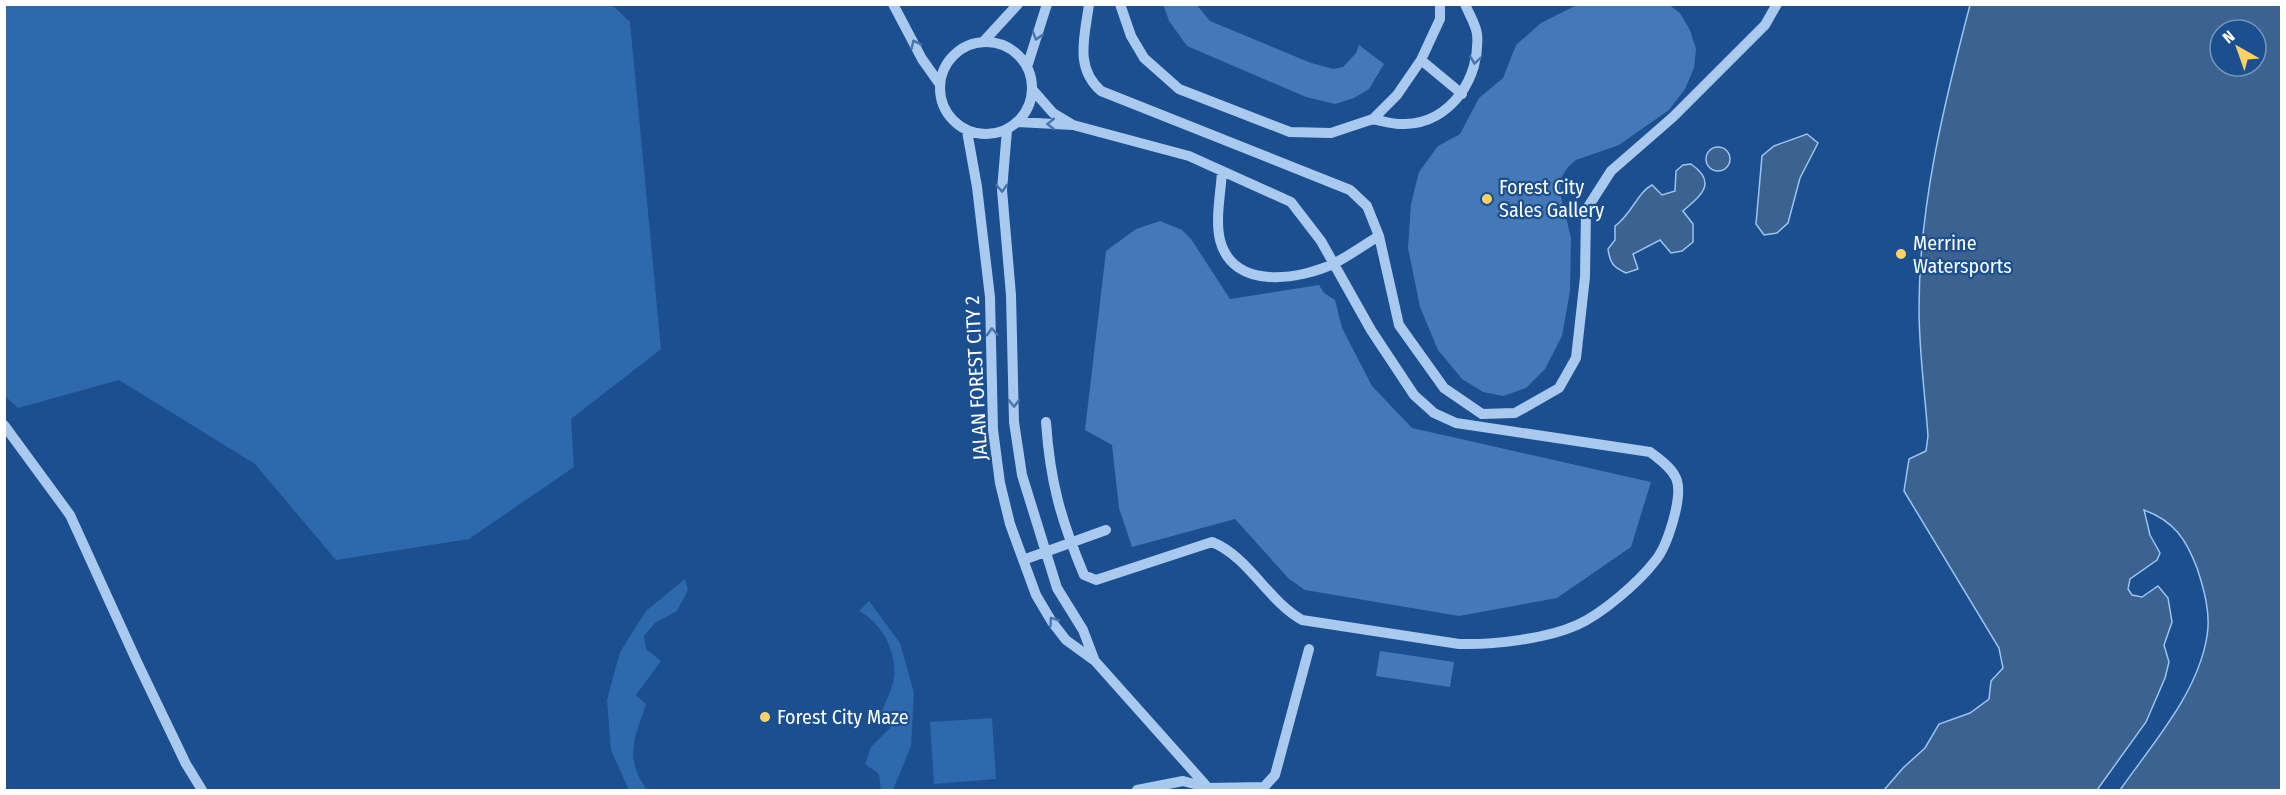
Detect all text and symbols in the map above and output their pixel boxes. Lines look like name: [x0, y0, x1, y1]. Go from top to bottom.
north arrow: [2208, 18, 2268, 78]
text: N: [2219, 27, 2238, 47]
one-way arrow: [1032, 30, 1044, 41]
one-way arrow: [911, 40, 923, 51]
one-way arrow: [1469, 55, 1481, 65]
one-way arrow: [1047, 118, 1056, 130]
place label: Forest City Sales Gallery: [1499, 175, 1604, 222]
one-way arrow: [996, 183, 1009, 192]
marker: Forest City Sales Gallery: [1480, 192, 1494, 206]
place label: Merrine Watersports: [1913, 231, 2012, 278]
marker: Merrine Watersports: [1894, 247, 1908, 261]
street label: JALAN FOREST CITY 2: [960, 295, 992, 461]
one-way arrow: [985, 328, 998, 337]
one-way arrow: [1007, 399, 1020, 408]
one-way arrow: [1049, 617, 1060, 628]
place label: Forest City Maze: [777, 705, 909, 729]
marker: Forest City Maze: [758, 710, 772, 724]

